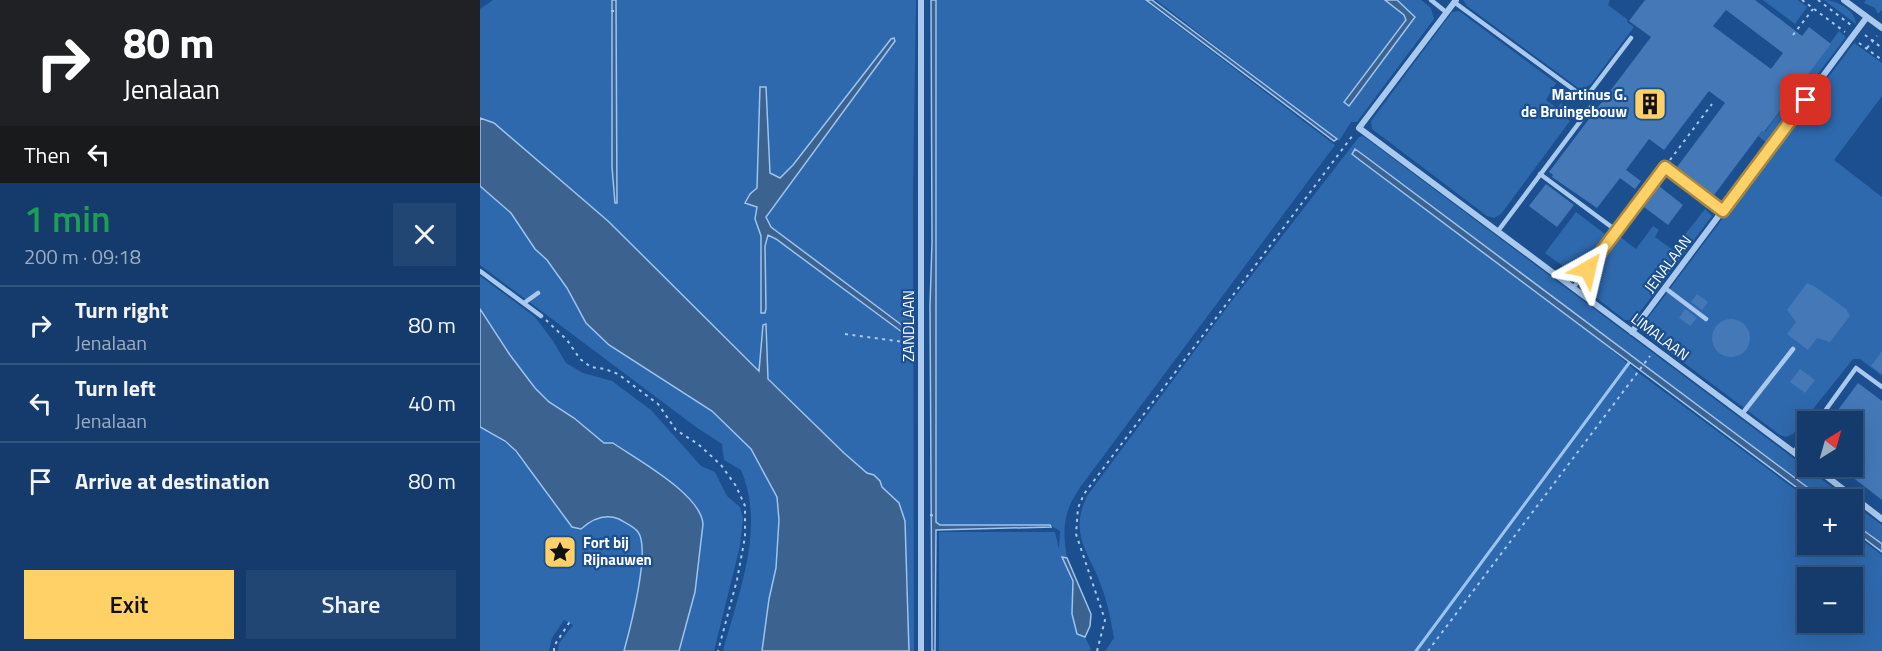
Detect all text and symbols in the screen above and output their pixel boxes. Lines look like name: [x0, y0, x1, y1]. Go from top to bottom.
text: 80 m: [123, 10, 215, 74]
icon: right: [24, 24, 102, 102]
text: Jenalaan: [123, 68, 220, 109]
pin: [1780, 74, 1831, 125]
place label: Martinus G. de Bruingebouw: [1521, 83, 1627, 123]
icon: arrive: [1789, 83, 1822, 116]
building icon: Martinus G. de Bruingebouw: [1632, 86, 1668, 122]
text: Then: [24, 138, 70, 172]
icon: left: [82, 138, 115, 171]
text: 1 min: [24, 191, 111, 246]
button: close: [393, 203, 456, 266]
street label: JENALAAN: [1638, 230, 1697, 297]
position arrow: [1556, 237, 1620, 301]
text: 200 m · 09:18: [24, 241, 141, 272]
street label: ZANDLAAN: [897, 290, 920, 362]
text: Turn right: [75, 293, 169, 327]
street label: LIMALAAN: [1626, 307, 1694, 366]
text: 80 m: [408, 308, 456, 342]
icon: right: [24, 309, 57, 342]
text: Jenalaan: [75, 327, 147, 358]
text: Turn left: [75, 371, 156, 405]
text: 40 m: [408, 386, 456, 420]
icon: left: [24, 387, 57, 420]
text: Jenalaan: [75, 405, 147, 436]
north arrow: [1797, 411, 1863, 477]
map controls: [1797, 411, 1863, 633]
text: Arrive at destination: [75, 464, 270, 498]
text: 80 m: [408, 464, 456, 498]
icon: arrive: [24, 465, 57, 498]
button: +: [1797, 489, 1863, 555]
place label: Fort bij Rijnauwen: [583, 531, 652, 571]
place icon: Fort bij Rijnauwen: [542, 534, 578, 570]
button: −: [1797, 567, 1863, 633]
button: Exit: [24, 570, 234, 639]
button: Share: [246, 570, 456, 639]

